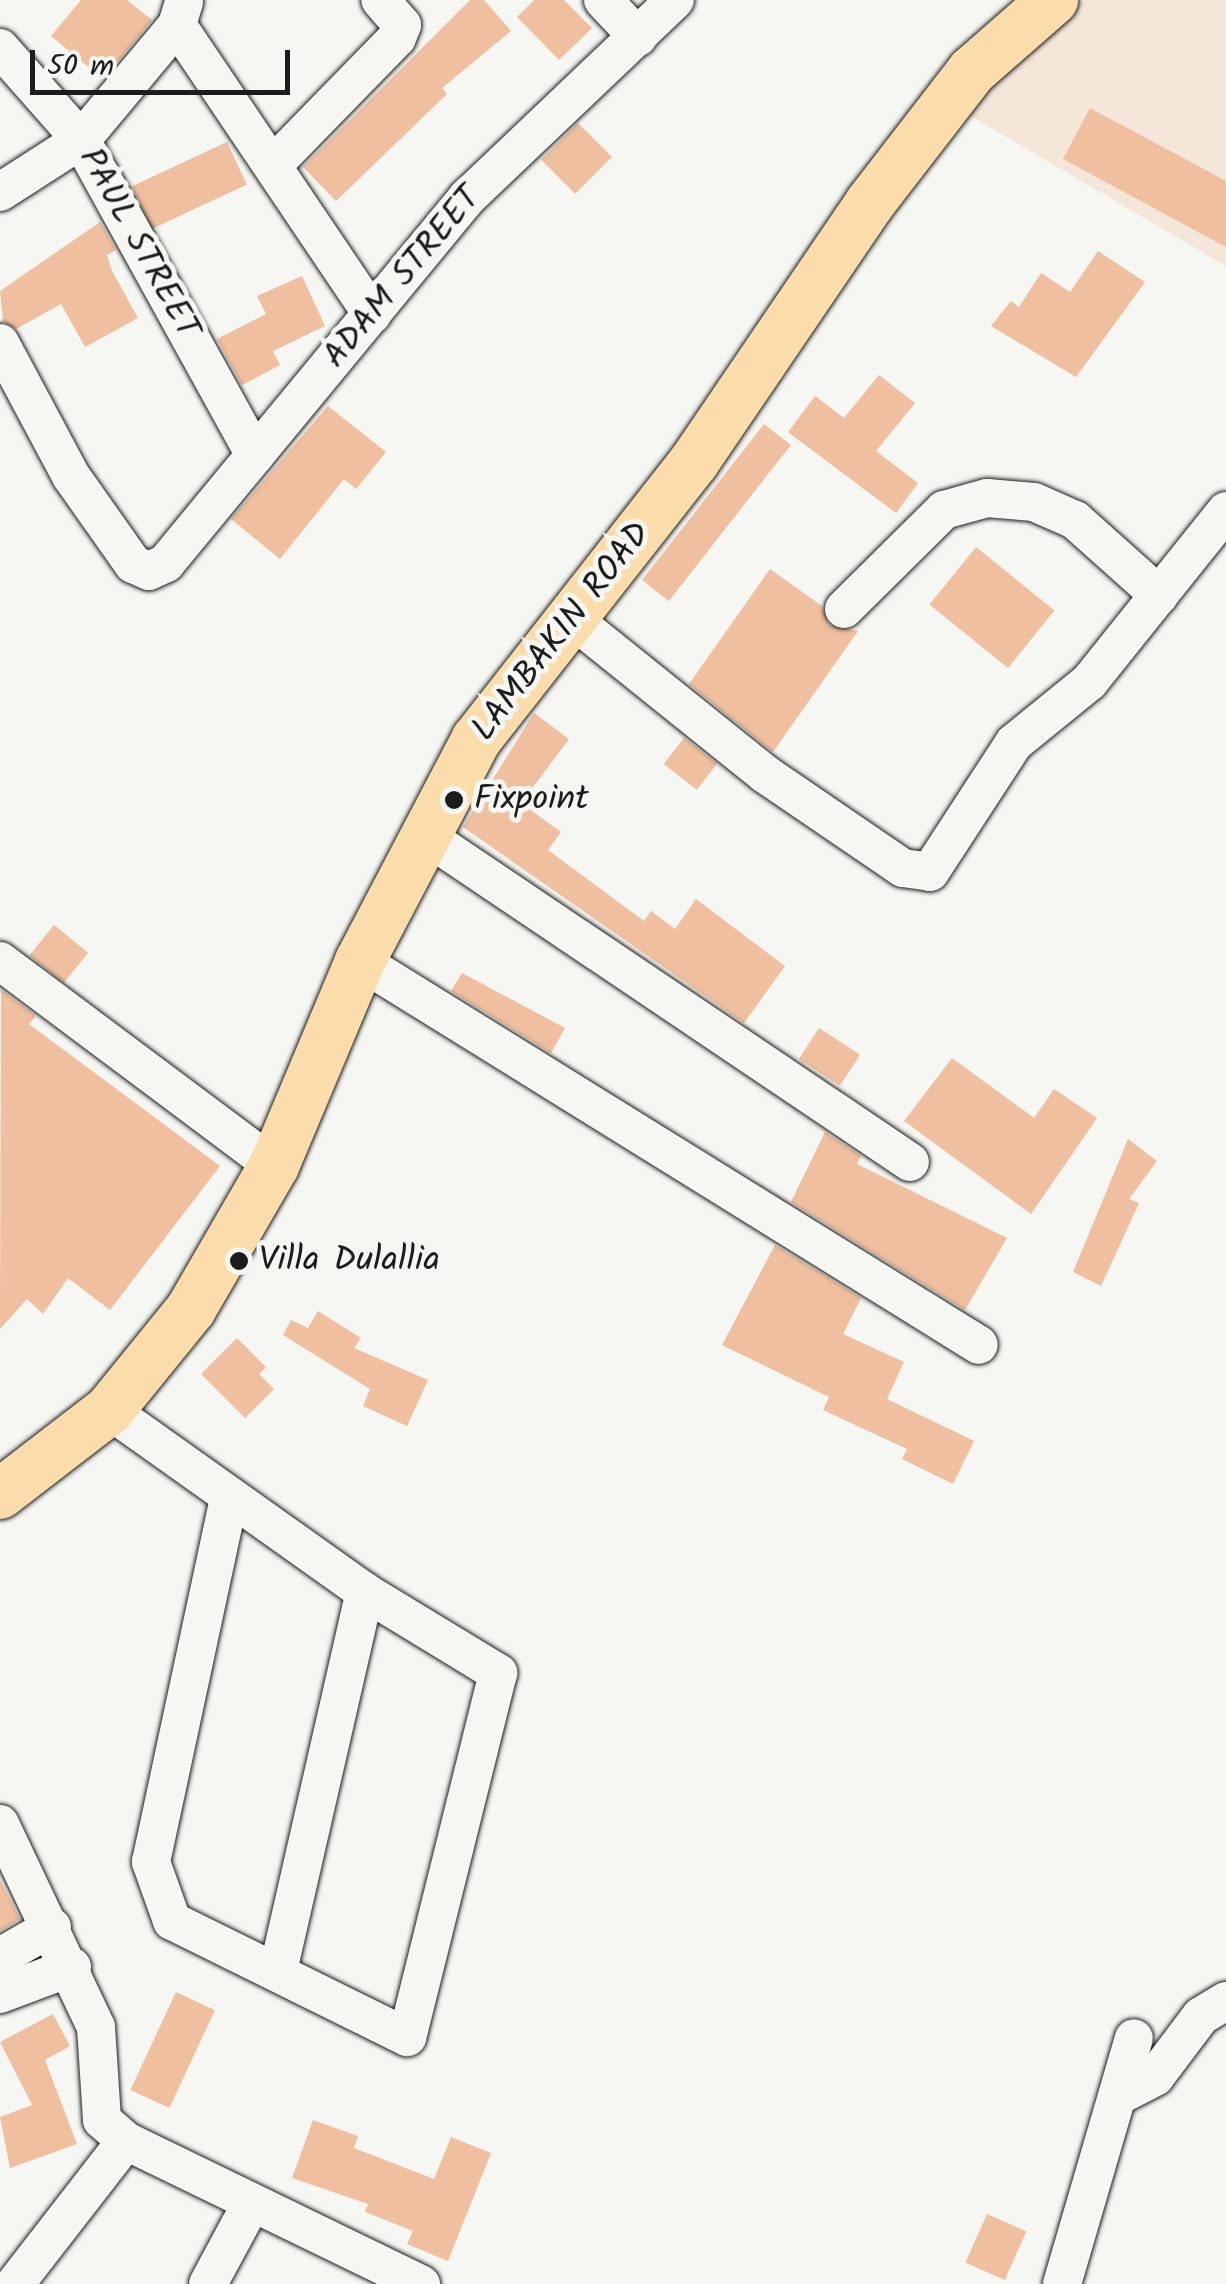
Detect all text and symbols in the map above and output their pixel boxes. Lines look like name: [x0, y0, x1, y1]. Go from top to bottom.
scale bar: [35, 30, 295, 92]
text: 50 m: [47, 43, 114, 91]
street label: PAUL STREET: [68, 141, 208, 347]
street label: ADAM STREET: [315, 179, 491, 377]
street label: LAMBAKIN ROAD: [463, 514, 661, 750]
place label: Fixpoint: [474, 779, 589, 821]
marker: Fixpoint: [443, 789, 465, 811]
place label: Villa Dulallia: [259, 1240, 440, 1282]
marker: Villa Dulallia: [228, 1250, 250, 1272]

